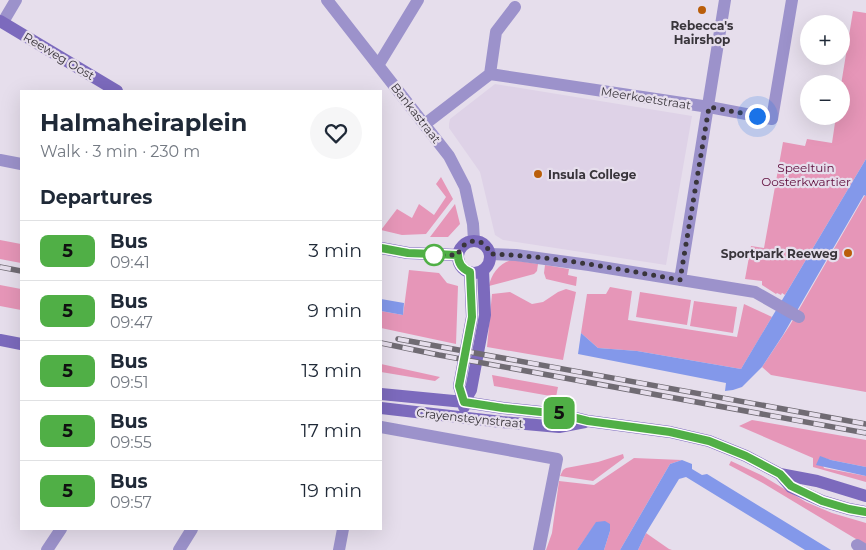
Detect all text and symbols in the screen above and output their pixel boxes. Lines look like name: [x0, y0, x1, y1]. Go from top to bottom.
marker: Rebecca's Hairshop: [696, 4, 708, 16]
map controls: [800, 15, 850, 125]
button: +: [800, 15, 850, 65]
place label: Rebecca's Hairshop: [671, 18, 734, 47]
street label: Reeweg Oost: [21, 29, 97, 83]
button: −: [800, 75, 850, 125]
street label: Bankastraat: [388, 80, 444, 146]
street label: Meerkoetstraat: [600, 83, 692, 113]
your location: [745, 104, 770, 129]
button: heart: [310, 107, 362, 159]
text: Halmaheiraplein: [40, 108, 247, 137]
text: Walk · 3 min · 230 m: [40, 142, 200, 161]
park label: Speeltuin Oosterkwartier: [761, 160, 851, 189]
place label: Insula College: [548, 167, 637, 182]
marker: Insula College: [532, 168, 544, 180]
text: Departures: [40, 186, 152, 209]
text: Bus: [110, 230, 148, 253]
text: 3 min: [308, 239, 362, 262]
text: 5: [62, 240, 73, 262]
unlabelled marker: [423, 244, 445, 266]
place label: Sportpark Reeweg: [721, 246, 838, 261]
marker: Sportpark Reeweg: [842, 247, 854, 259]
text: 09:41: [110, 253, 150, 272]
text: Bus: [110, 290, 148, 313]
text: 9 min: [307, 299, 362, 322]
text: 5: [62, 300, 73, 322]
text: 09:47: [110, 313, 153, 332]
text: Bus: [110, 350, 148, 373]
text: 13 min: [301, 359, 362, 382]
text: 5: [62, 360, 73, 382]
text: 09:51: [110, 373, 149, 392]
line badge: 5: [543, 397, 575, 429]
text: 5: [554, 402, 564, 424]
street label: Crayensteynstraat: [416, 405, 524, 431]
text: Bus: [110, 410, 148, 433]
text: 17 min: [301, 419, 362, 442]
text: 5: [62, 420, 73, 442]
text: 09:55: [110, 433, 152, 452]
text: Bus: [110, 470, 148, 493]
text: 19 min: [300, 479, 362, 502]
text: 5: [62, 480, 73, 502]
text: 09:57: [110, 493, 152, 512]

